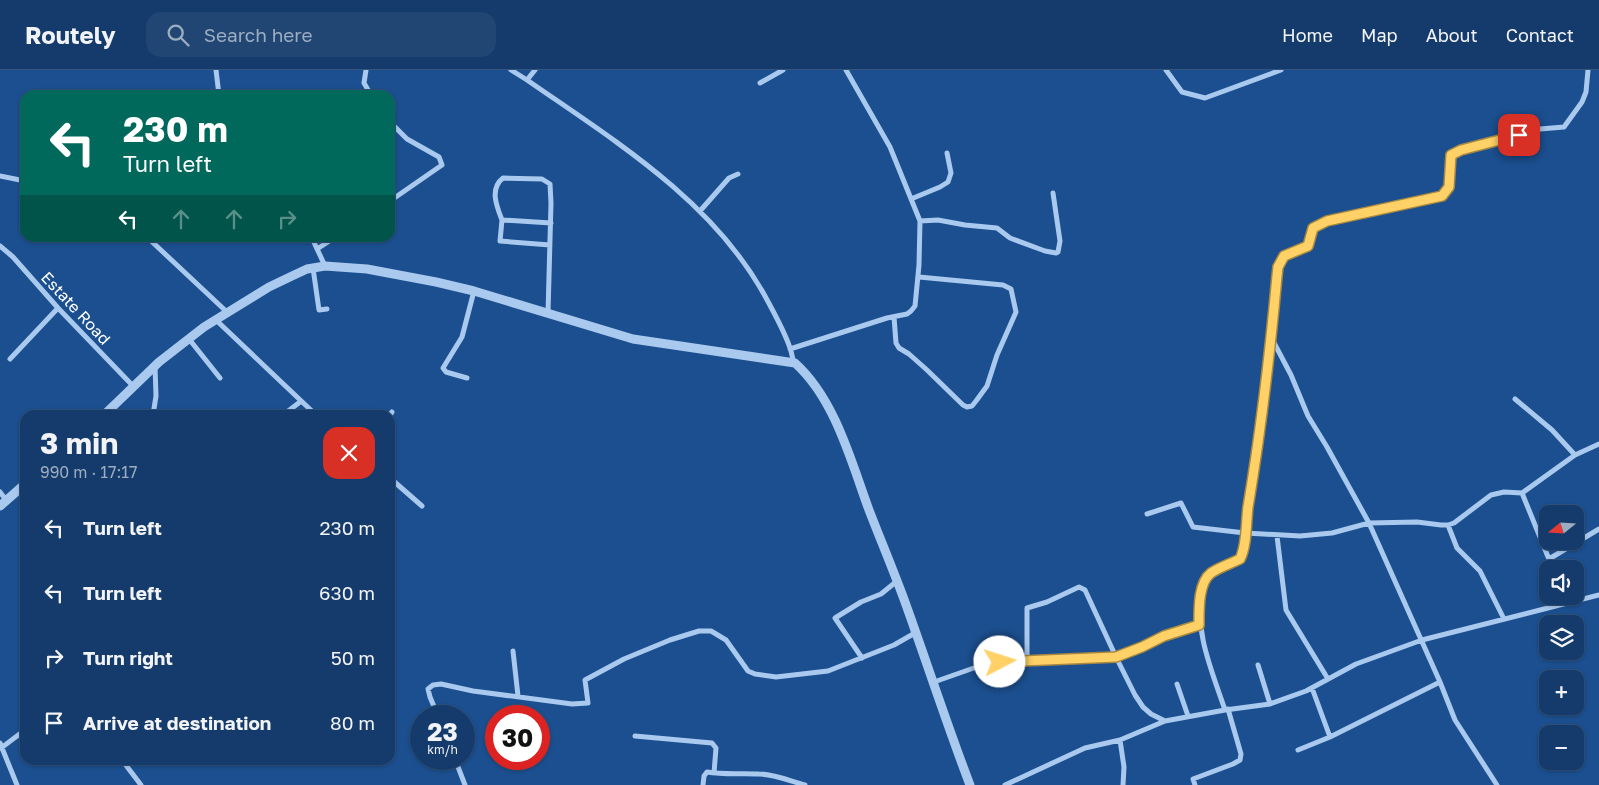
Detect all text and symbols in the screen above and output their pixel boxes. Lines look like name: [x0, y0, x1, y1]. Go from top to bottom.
search box: [146, 12, 496, 57]
text: Routely: [25, 20, 116, 49]
icon: search: [164, 21, 192, 49]
text: Search here: [204, 23, 313, 46]
text: Home: [1282, 24, 1333, 46]
text: Map: [1361, 24, 1398, 46]
text: About: [1426, 24, 1478, 46]
text: Contact: [1506, 24, 1574, 46]
text: 230 m: [123, 108, 228, 150]
icon: left: [40, 110, 105, 175]
pin: [1498, 114, 1540, 156]
icon: arrive: [1505, 121, 1533, 149]
text: Turn left: [123, 150, 212, 177]
icon: left: [114, 205, 142, 233]
icon: ahead: [167, 205, 195, 233]
icon: ahead: [220, 205, 248, 233]
icon: right: [273, 205, 301, 233]
street label: Estate Road: [37, 267, 115, 349]
text: 3 min: [40, 425, 118, 461]
button: close: [323, 427, 375, 479]
text: 990 m · 17:17: [40, 462, 138, 482]
north arrow: [1539, 505, 1584, 550]
map controls: [1539, 505, 1584, 770]
icon: left: [40, 514, 68, 542]
text: Turn left: [83, 516, 162, 539]
text: 230 m: [320, 516, 375, 539]
button: sound: [1539, 560, 1584, 605]
icon: left: [40, 579, 68, 607]
text: Turn left: [83, 581, 162, 604]
text: 630 m: [319, 581, 375, 604]
button: layers: [1539, 615, 1584, 660]
position arrow: [973, 635, 1025, 687]
icon: right: [40, 644, 68, 672]
text: Turn right: [83, 646, 173, 669]
text: 50 m: [331, 646, 375, 669]
button: +: [1539, 670, 1584, 715]
speed limit sign: 30: [485, 705, 550, 770]
icon: arrive: [40, 709, 68, 737]
text: Arrive at destination: [83, 711, 271, 734]
text: 80 m: [330, 711, 375, 734]
text: 23: [427, 716, 458, 747]
button: −: [1539, 725, 1584, 770]
text: km/h: [427, 742, 458, 757]

